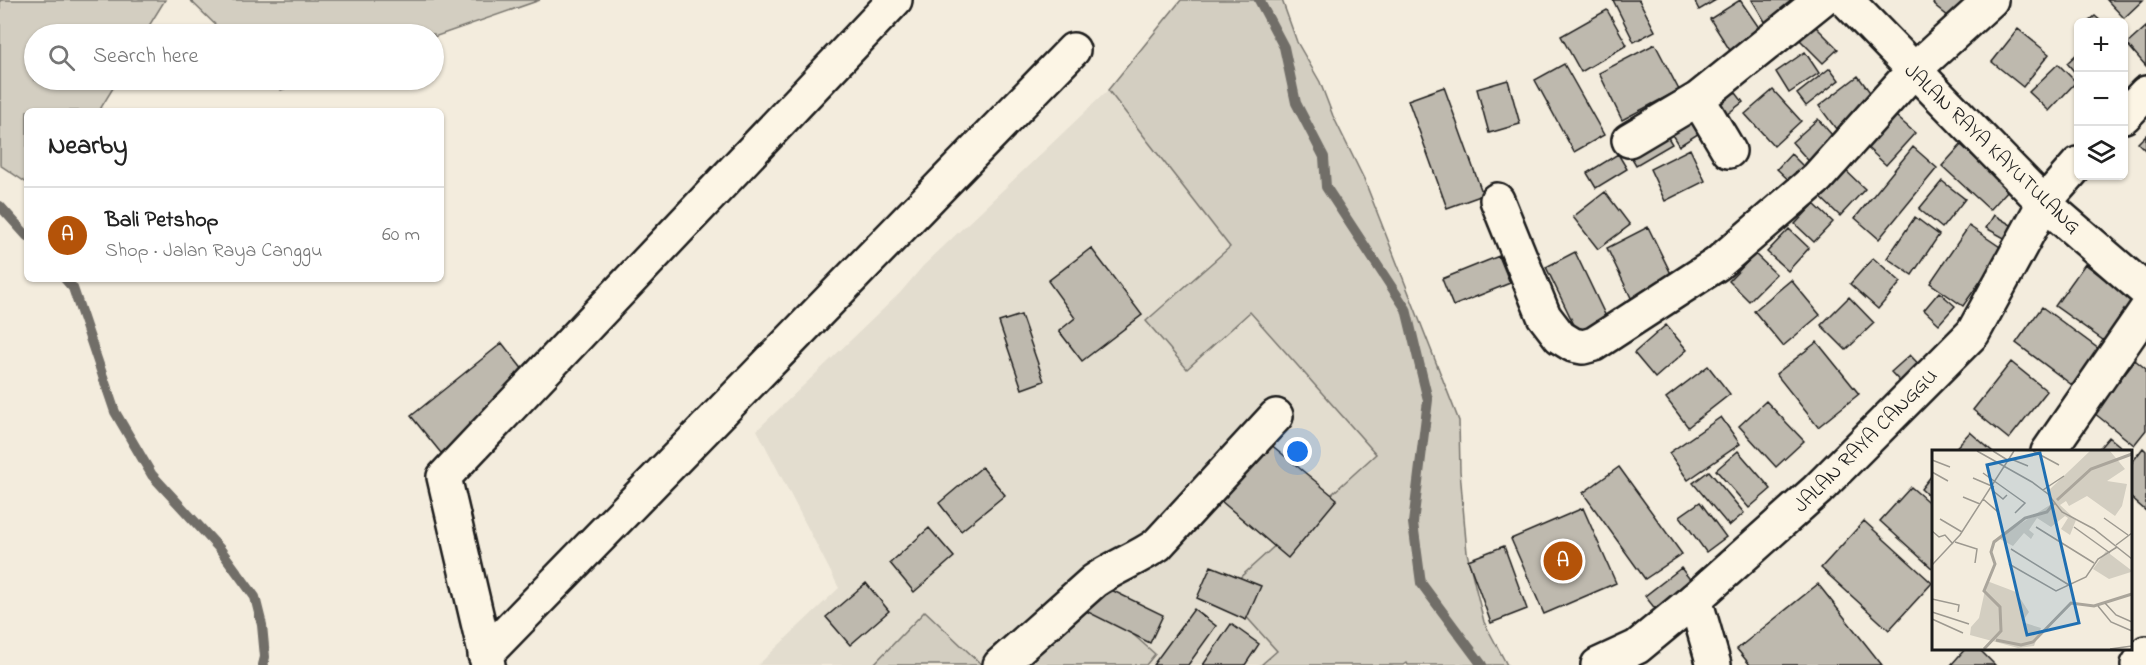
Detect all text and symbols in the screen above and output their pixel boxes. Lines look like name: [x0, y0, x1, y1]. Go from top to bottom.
map controls: [2074, 18, 2128, 180]
button: +: [2074, 18, 2128, 72]
search box: [24, 24, 444, 90]
icon: search: [45, 41, 78, 74]
text: Search here: [93, 41, 198, 73]
street label: JALAN RAYA KAYUTULANG: [1897, 57, 2087, 242]
button: −: [2074, 72, 2128, 126]
button: layers: [2074, 126, 2128, 180]
text: Nearby: [48, 128, 127, 166]
text: Bali Petshop: [105, 205, 219, 237]
text: A: [61, 221, 74, 250]
text: 60 m: [382, 221, 420, 250]
text: Shop · Jalan Raya Canggu: [105, 237, 322, 266]
street label: JALAN RAYA CANGGU: [1787, 362, 1945, 520]
your location: [1283, 437, 1312, 466]
inset map: [1932, 450, 2131, 650]
pin: A: [1544, 538, 1582, 584]

